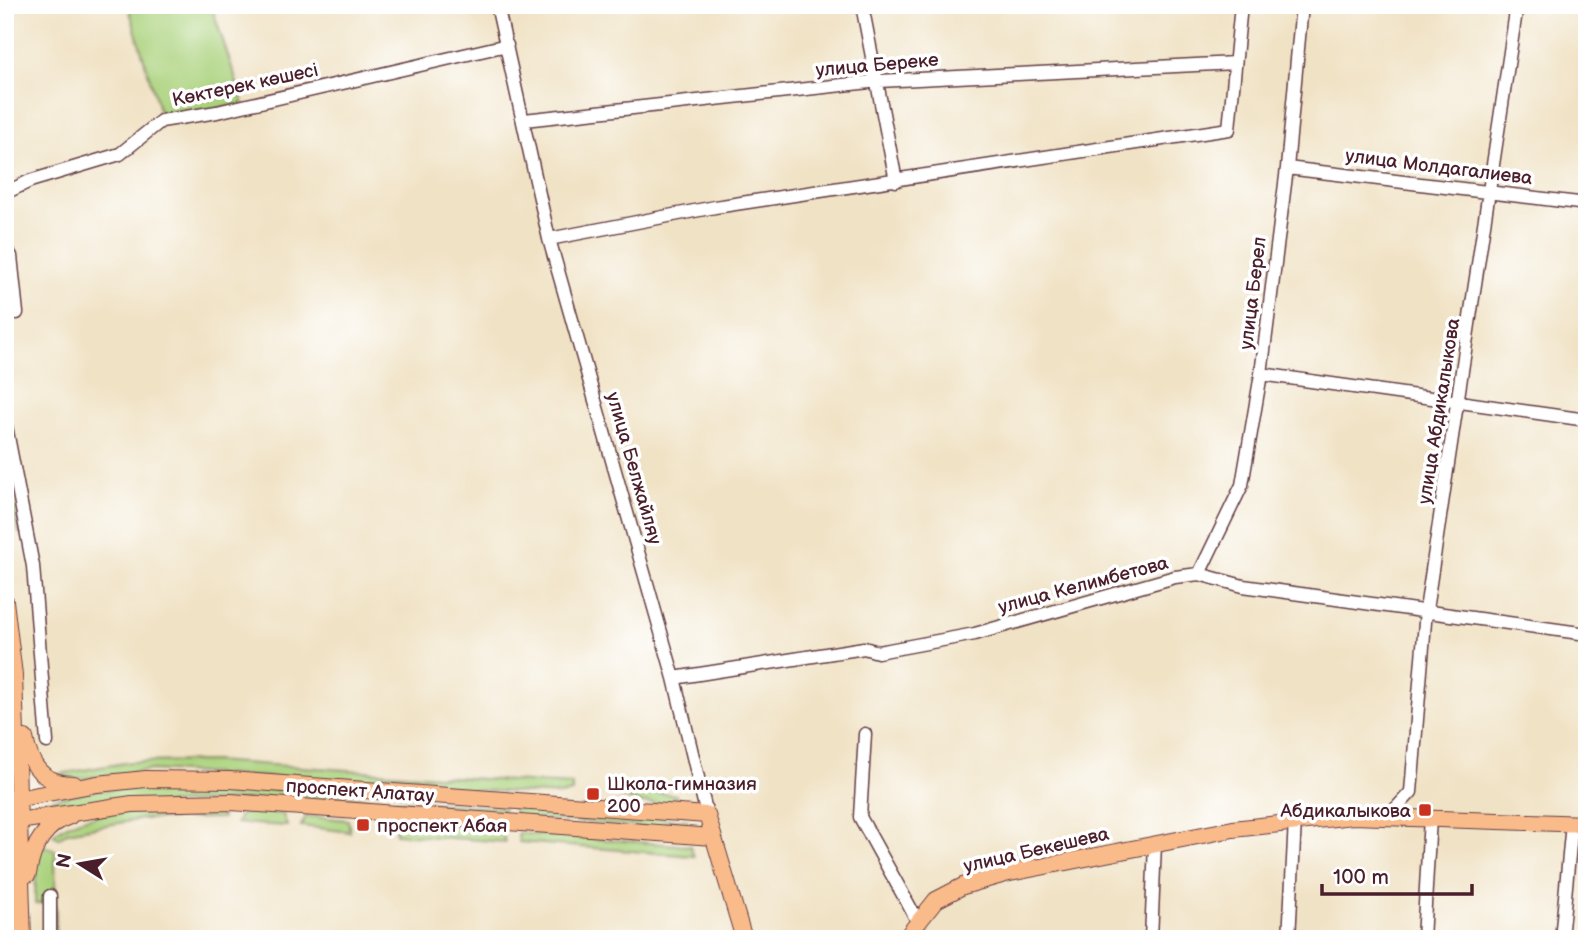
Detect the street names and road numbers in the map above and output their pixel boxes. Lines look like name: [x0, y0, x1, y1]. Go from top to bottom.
street label: улица Береке: [815, 49, 940, 82]
street label: Көктерек көшесі: [170, 59, 320, 112]
street label: улица Молдагалиева: [1344, 145, 1534, 190]
street label: улица Берел: [1235, 235, 1272, 351]
street label: улица Абдикалыкова: [1413, 317, 1466, 506]
street label: улица Белжайляу: [601, 390, 666, 547]
street label: улица Келимбетова: [996, 552, 1171, 619]
street label: проспект Алатау: [285, 775, 435, 808]
street label: улица Бекешева: [961, 823, 1111, 878]

